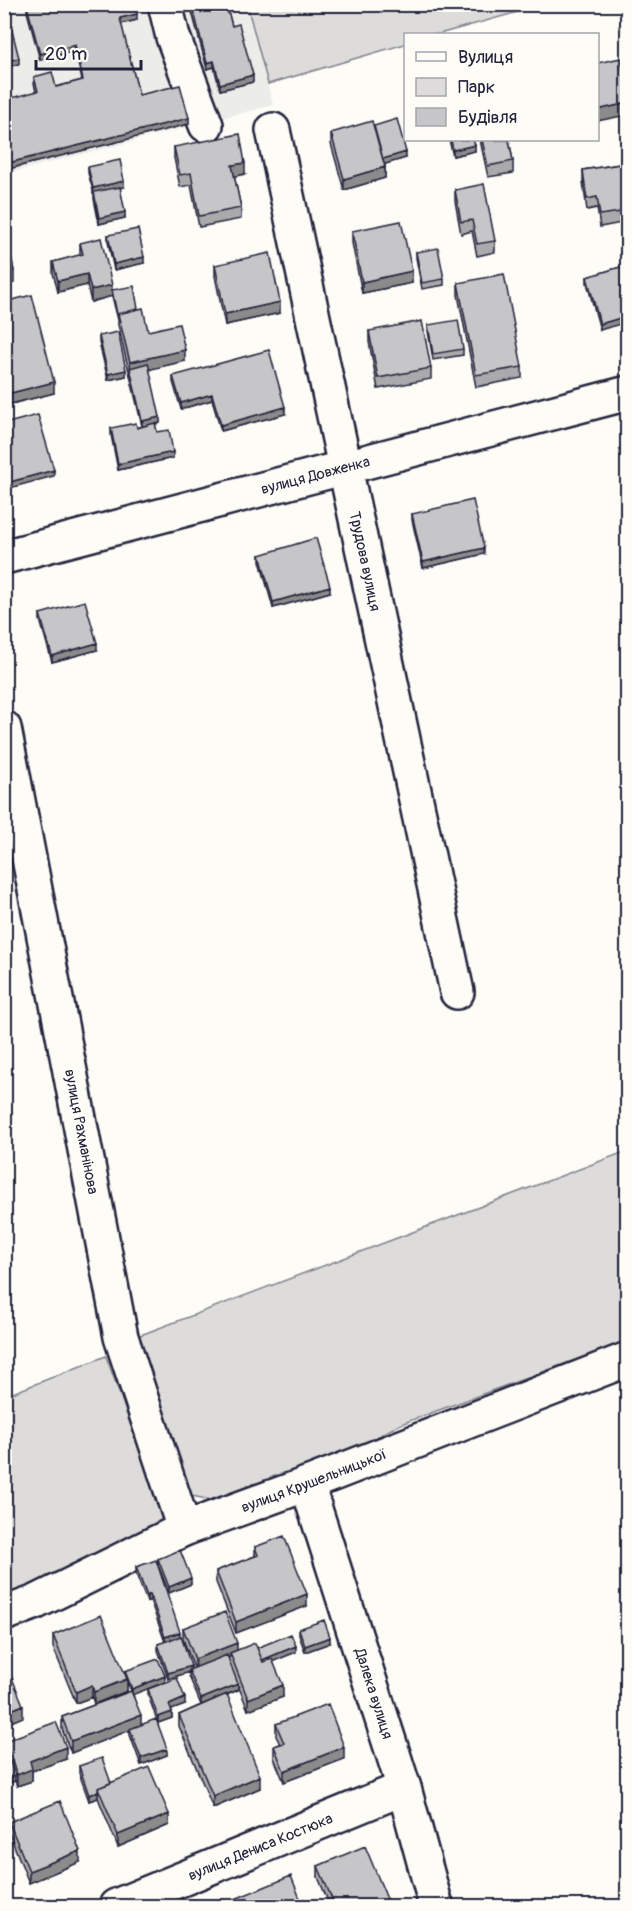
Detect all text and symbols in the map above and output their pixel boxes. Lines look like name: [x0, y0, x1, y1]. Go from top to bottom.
scale bar: [36, 33, 141, 71]
legend: [404, 33, 599, 141]
text: 20 m: [45, 43, 87, 66]
text: Вулиця: [458, 46, 513, 69]
text: Парк: [458, 76, 495, 99]
text: Будівля: [458, 106, 517, 129]
street label: вулиця Довженка: [259, 452, 372, 499]
street label: Трудова вулиця: [345, 510, 385, 613]
street label: вулиця Рахманінова: [60, 1067, 103, 1196]
street label: вулиця Крушельницької: [239, 1444, 390, 1517]
street label: Далека вулиця: [350, 1645, 397, 1741]
street label: вулиця Дениса Костюка: [185, 1809, 335, 1885]

